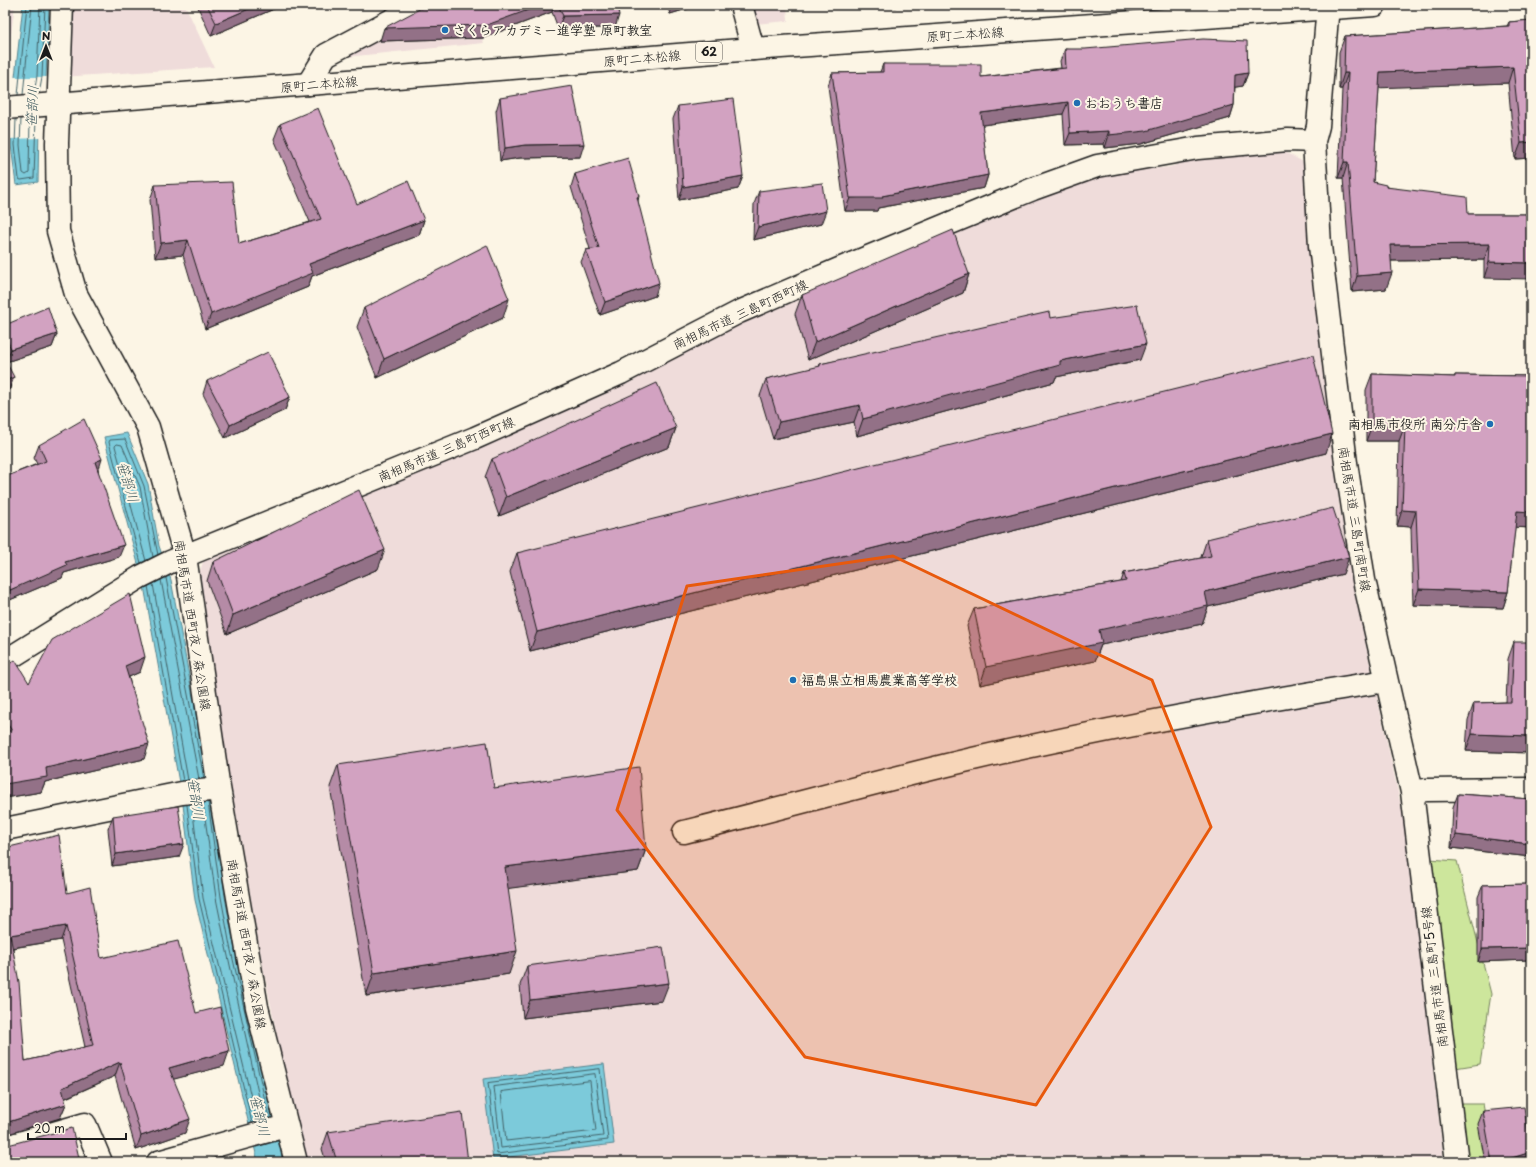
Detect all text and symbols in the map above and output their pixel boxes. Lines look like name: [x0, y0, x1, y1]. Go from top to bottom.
place label: さくらアカデミー進学塾 原町教室: [453, 20, 652, 39]
street label: 原町二本松線: [925, 21, 1006, 46]
marker: さくらアカデミー進学塾 原町教室: [440, 25, 450, 35]
north arrow: [26, 26, 66, 66]
text: N: [42, 27, 51, 44]
road number: 62: [696, 42, 722, 62]
street label: 原町二本松線: [602, 45, 683, 70]
street label: 原町二本松線: [279, 71, 360, 96]
water label: 笹部川: [20, 84, 43, 127]
place label: おおうち書店: [1085, 93, 1163, 112]
marker: おおうち書店: [1072, 98, 1082, 108]
street label: 南相馬市道 三島町西町線: [669, 273, 811, 353]
street label: 南相馬市道 三島町西町線: [374, 411, 518, 486]
place label: 南相馬市役所 南分庁舎: [1348, 414, 1482, 433]
marker: 南相馬市役所 南分庁舎: [1485, 419, 1495, 429]
street label: 南相馬市道 三島町南町線: [1335, 445, 1377, 594]
water label: 笹部川: [112, 459, 145, 505]
street label: 南相馬市道 西町夜ノ森公園線: [171, 538, 217, 713]
place label: 福島県立相馬農業高等学校: [801, 670, 957, 689]
marker: 福島県立相馬農業高等学校: [788, 675, 798, 685]
water label: 笹部川: [183, 777, 210, 821]
street label: 南相馬市道 西町夜ノ森公園線: [223, 857, 272, 1032]
street label: 南相馬市道 三島町5号線: [1415, 904, 1452, 1049]
water label: 笹部川: [245, 1093, 276, 1139]
scale bar: [28, 1115, 126, 1141]
text: 20 m: [34, 1119, 65, 1137]

